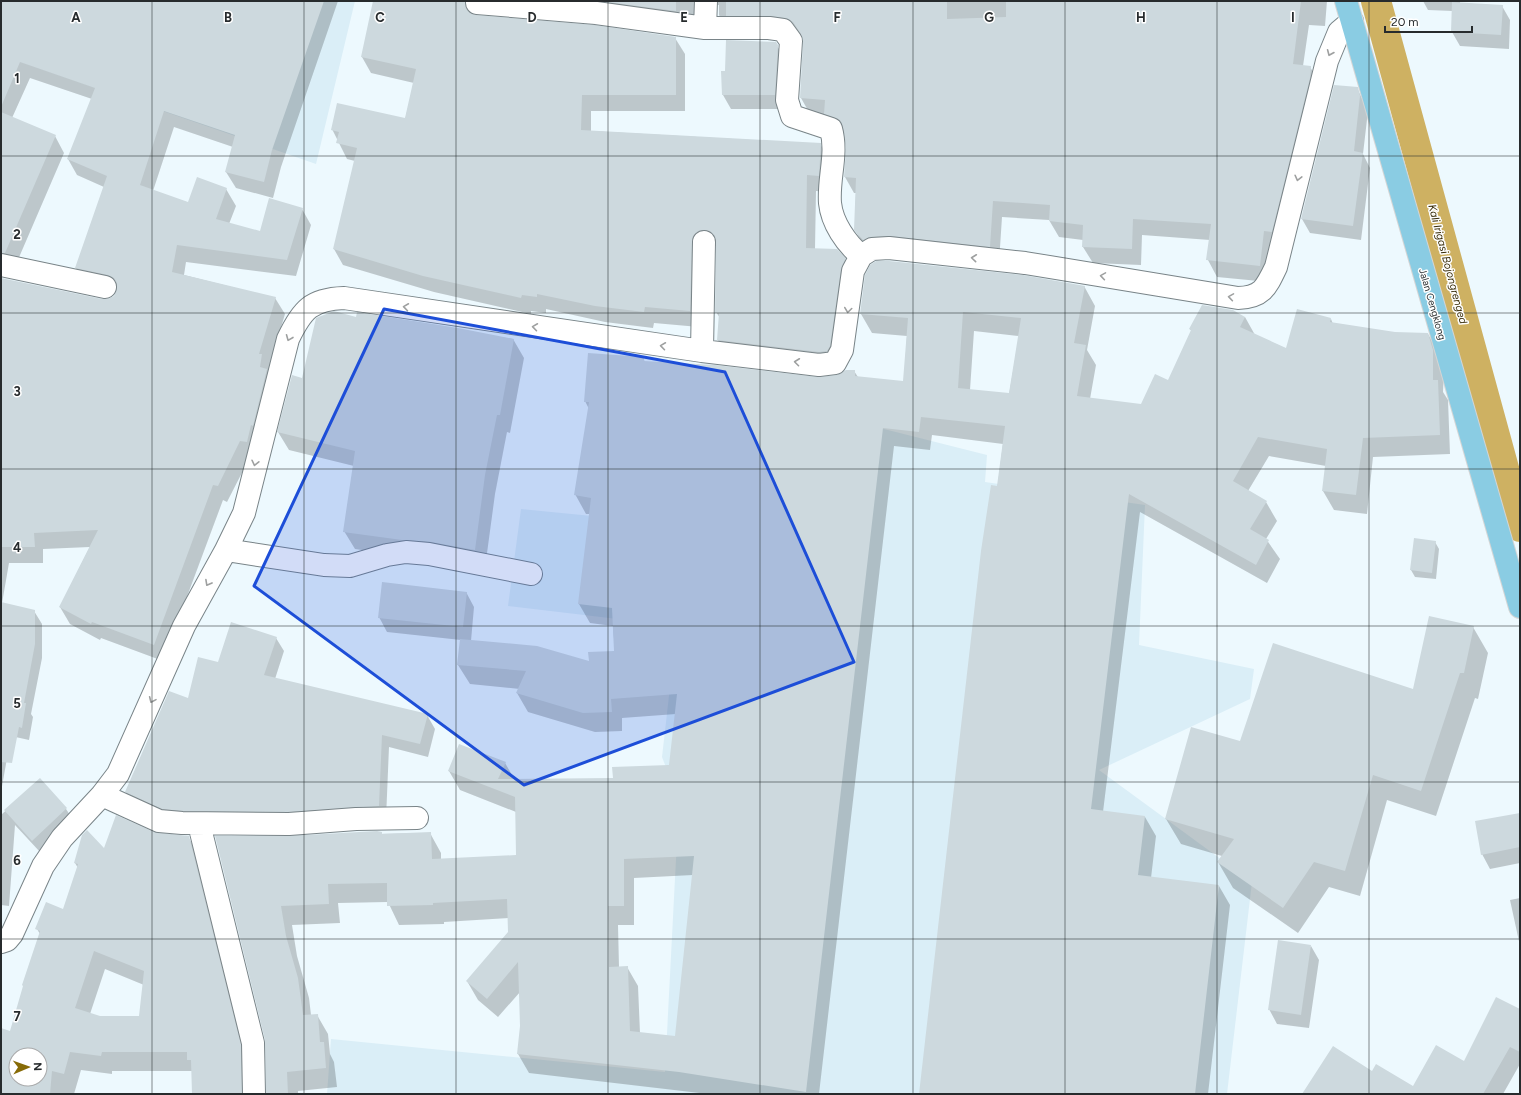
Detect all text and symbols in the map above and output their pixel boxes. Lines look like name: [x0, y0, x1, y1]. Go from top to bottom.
scale bar: [1385, 8, 1472, 34]
text: A: [71, 10, 81, 25]
text: B: [224, 10, 232, 25]
text: C: [375, 10, 385, 25]
text: D: [527, 10, 537, 25]
text: E: [680, 10, 688, 25]
text: F: [833, 10, 841, 25]
text: G: [984, 10, 994, 25]
text: H: [1136, 10, 1146, 25]
text: I: [1291, 10, 1295, 25]
text: 20 m: [1391, 15, 1419, 29]
one-way arrow: [1327, 48, 1335, 56]
text: 1: [14, 71, 20, 86]
one-way arrow: [1294, 175, 1302, 182]
water label: Kali Irigasi Bojongrenged: [1425, 203, 1470, 326]
text: 2: [13, 227, 21, 242]
one-way arrow: [971, 254, 977, 263]
street label: Jalan Cengklong: [1416, 267, 1449, 342]
one-way arrow: [1100, 272, 1106, 281]
one-way arrow: [1228, 293, 1234, 302]
one-way arrow: [403, 303, 409, 312]
one-way arrow: [844, 307, 853, 313]
one-way arrow: [531, 323, 538, 331]
one-way arrow: [286, 333, 294, 341]
one-way arrow: [660, 342, 666, 351]
one-way arrow: [794, 358, 800, 367]
text: 3: [13, 384, 21, 399]
one-way arrow: [252, 460, 260, 466]
text: 4: [13, 540, 21, 555]
one-way arrow: [205, 579, 212, 586]
text: 5: [13, 696, 21, 711]
one-way arrow: [148, 697, 156, 704]
text: 6: [13, 853, 21, 868]
text: 7: [13, 1009, 21, 1024]
north arrow: [8, 1047, 48, 1087]
text: N: [31, 1062, 44, 1071]

